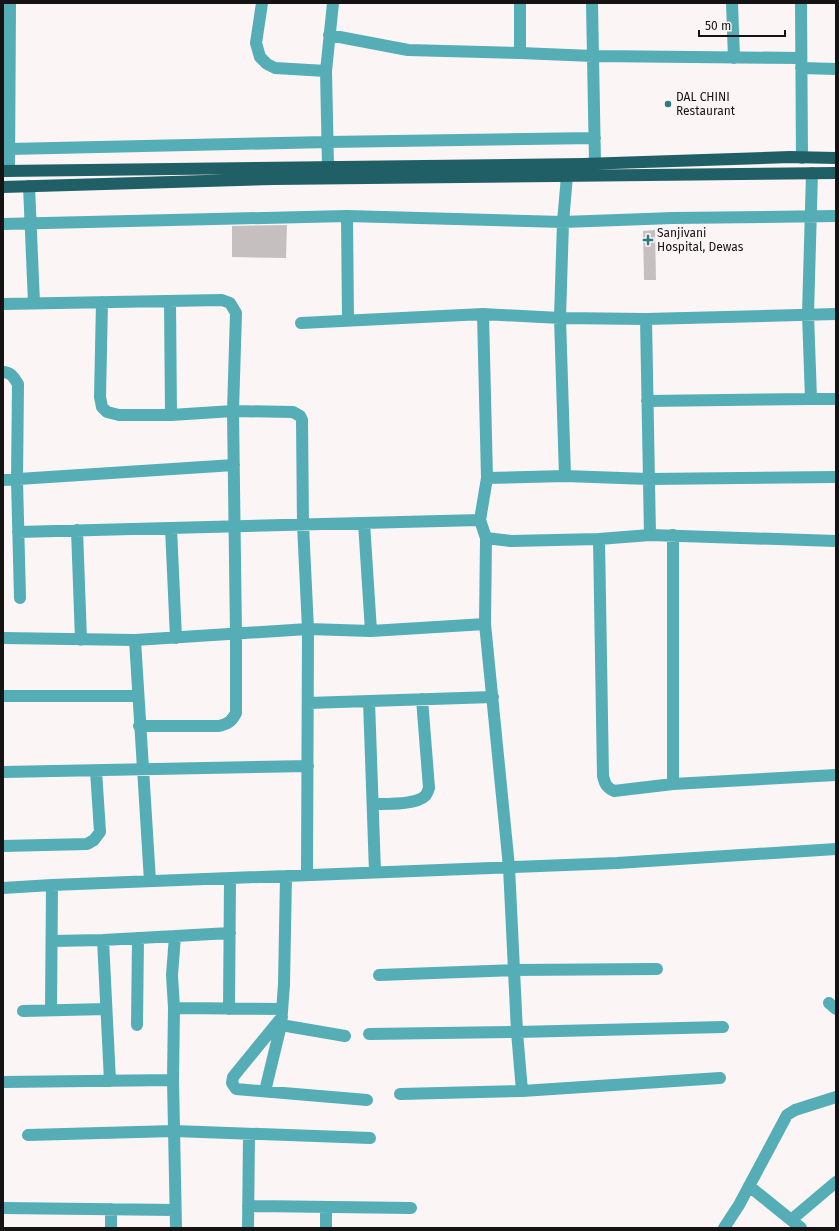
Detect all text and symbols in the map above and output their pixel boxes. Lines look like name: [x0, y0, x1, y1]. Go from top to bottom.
scale bar: [699, 12, 785, 38]
text: 50 m: [705, 19, 731, 33]
place label: DAL CHINI Restaurant: [676, 90, 736, 118]
marker: DAL CHINI Restaurant: [663, 99, 673, 109]
place label: Sanjivani Hospital, Dewas: [657, 226, 744, 254]
marker: Sanjivani Hospital, Dewas: [642, 234, 654, 246]

